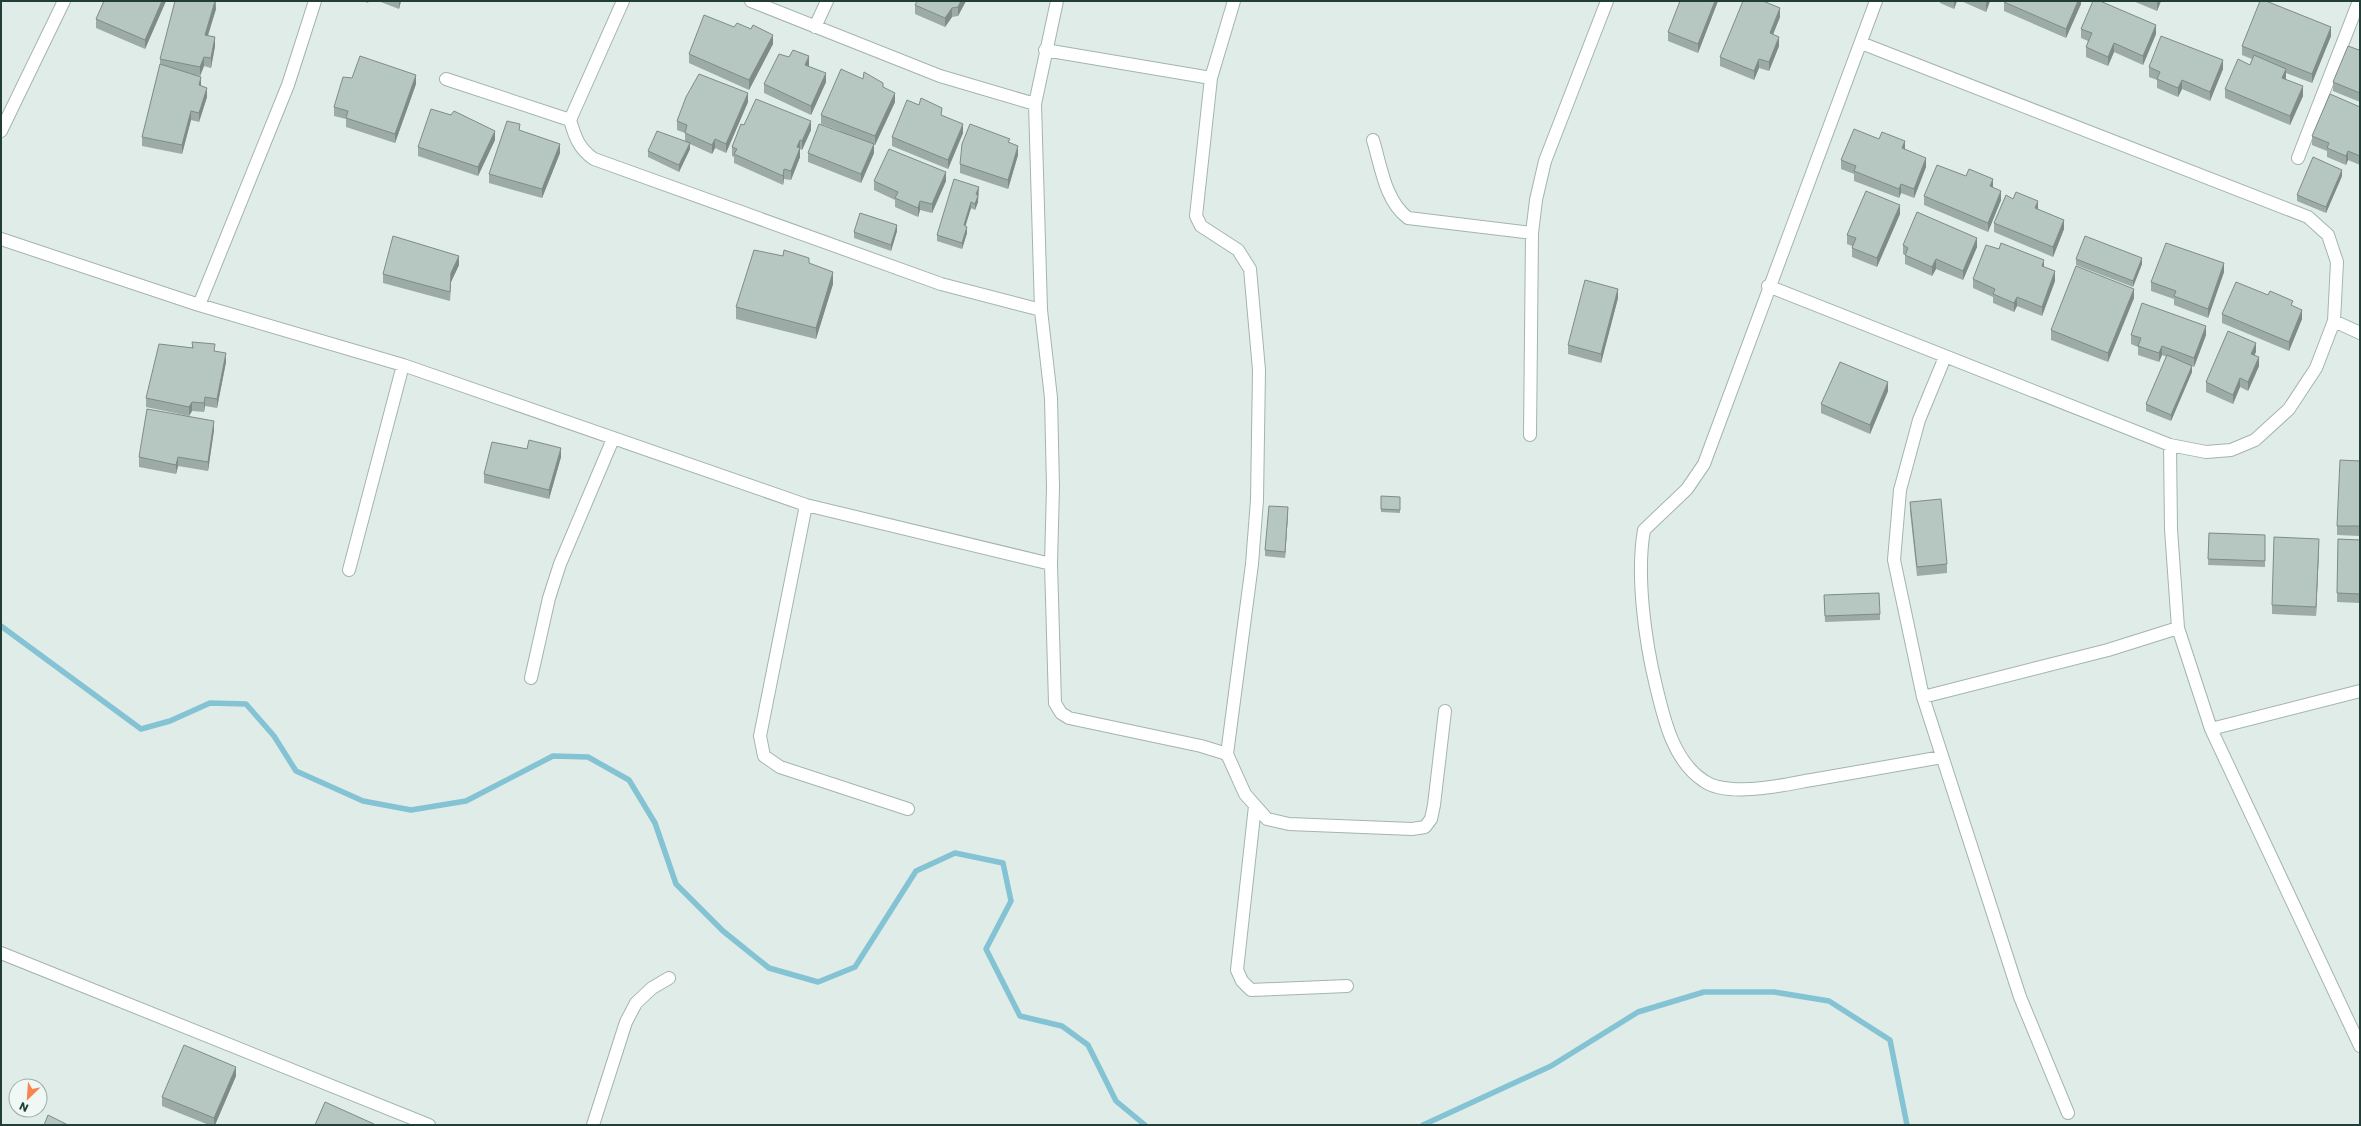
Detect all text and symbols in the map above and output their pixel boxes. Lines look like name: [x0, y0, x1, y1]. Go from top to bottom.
north arrow: [8, 1078, 48, 1118]
text: N: [17, 1098, 31, 1116]

